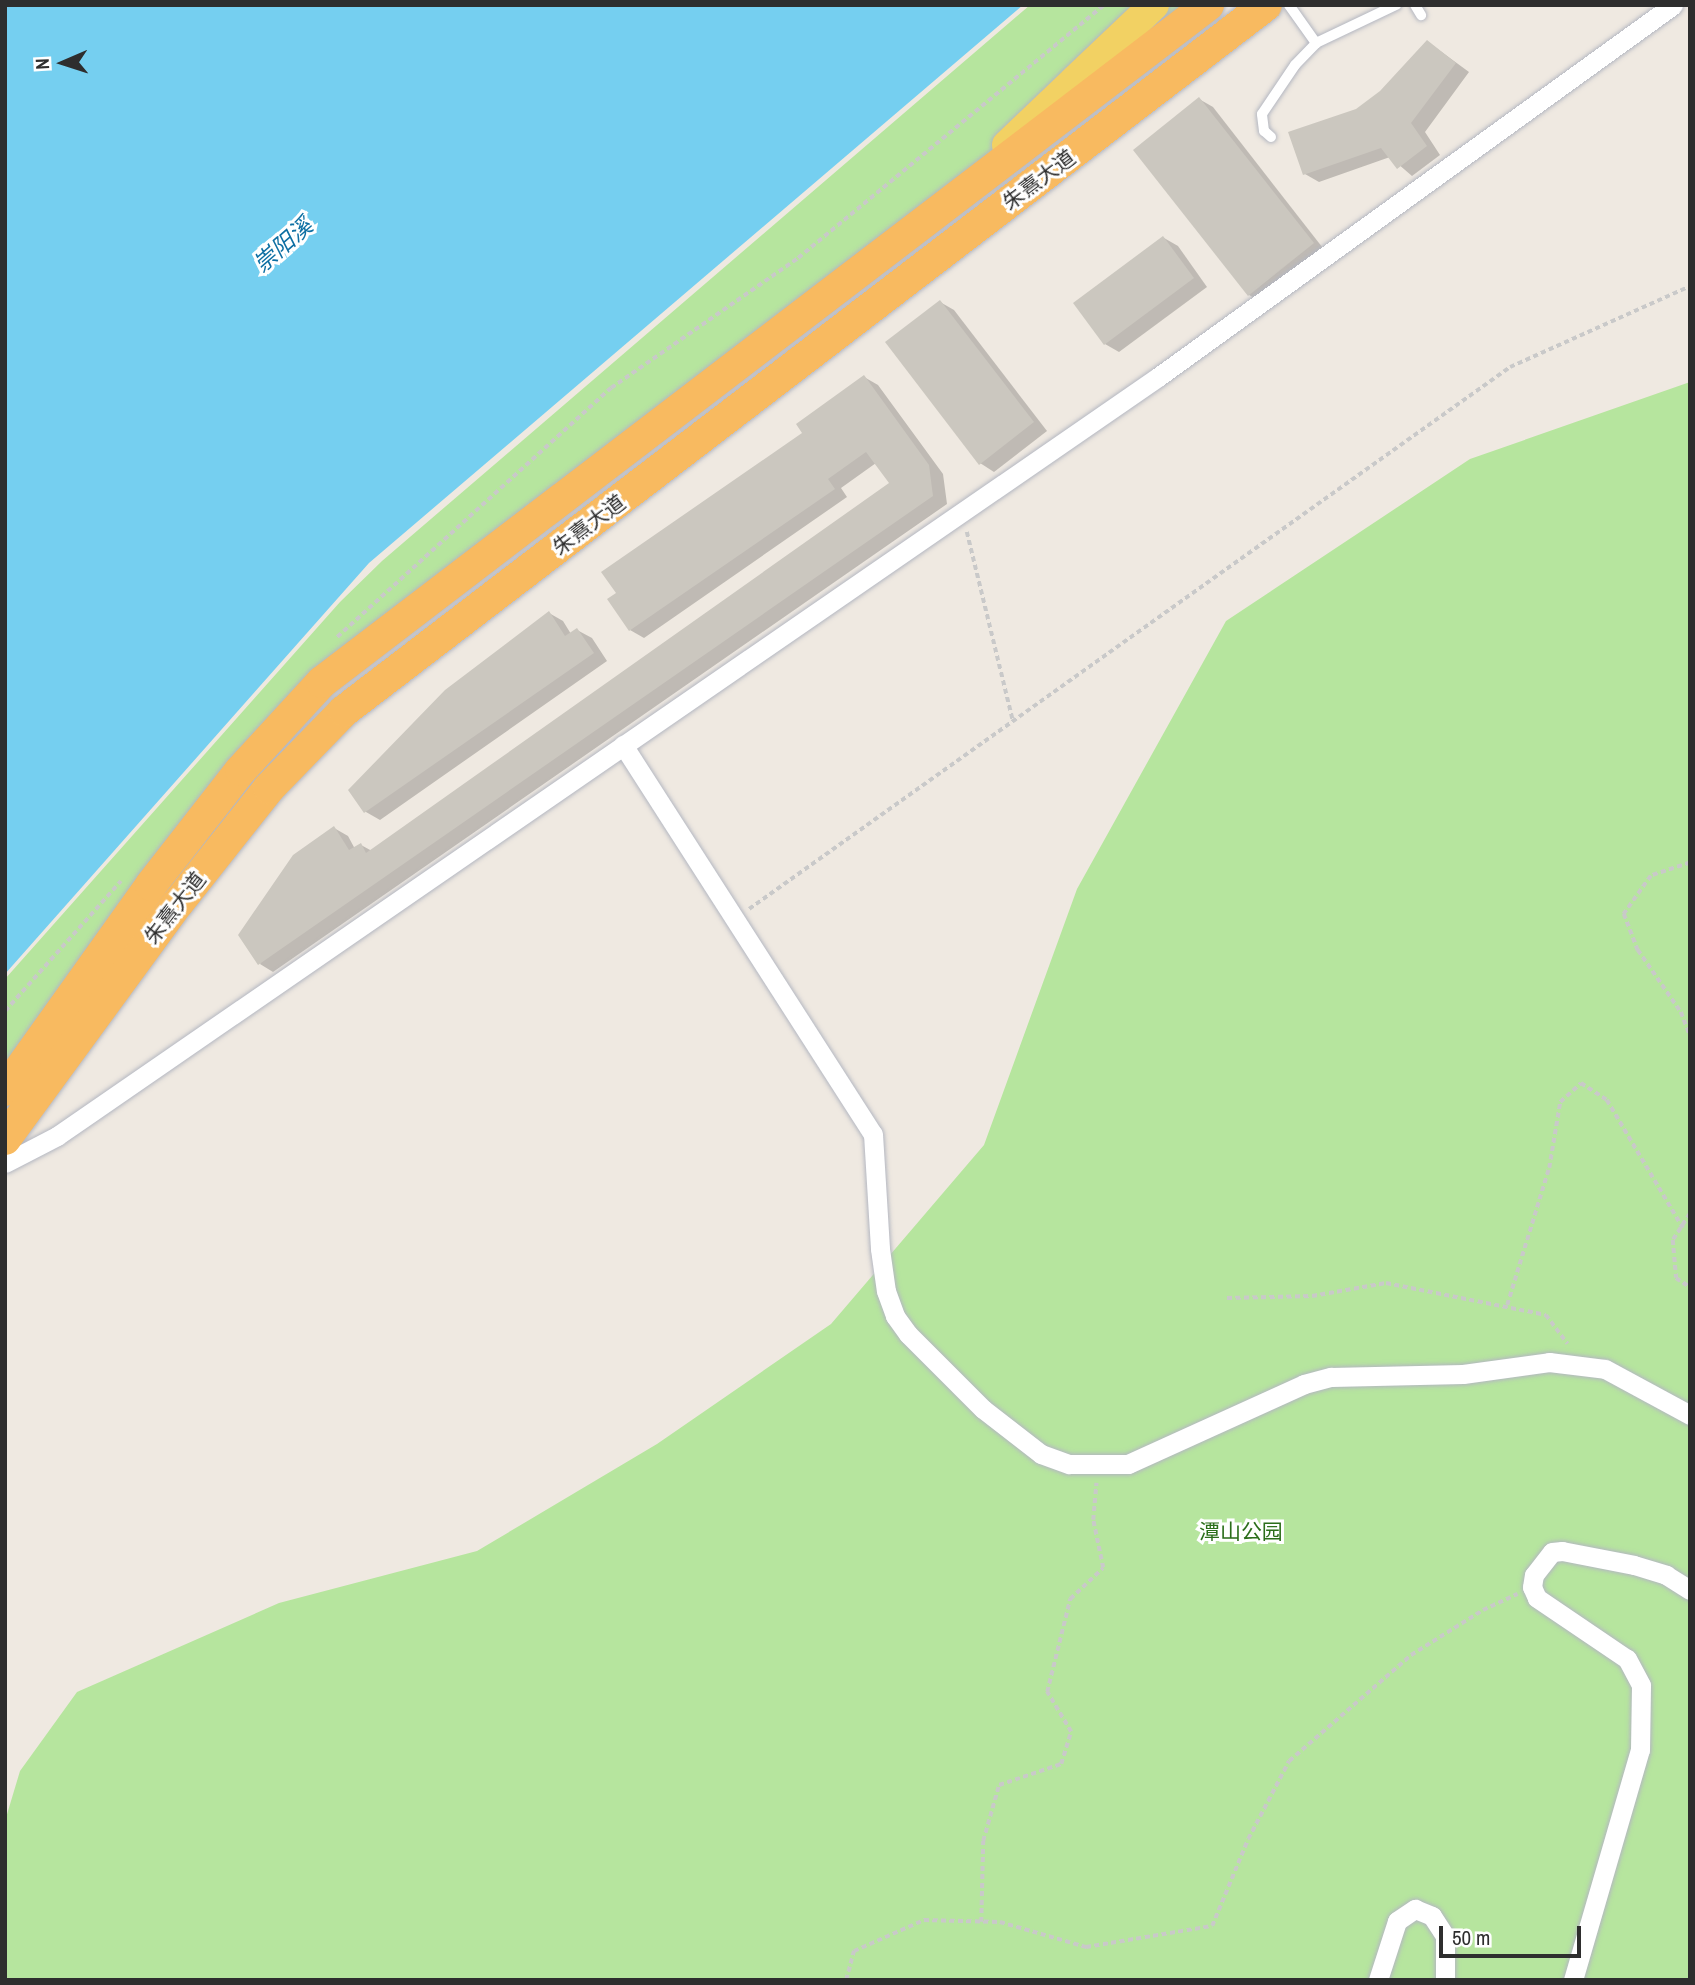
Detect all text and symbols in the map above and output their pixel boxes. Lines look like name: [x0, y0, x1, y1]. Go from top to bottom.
north arrow: [28, 28, 98, 98]
text: N: [29, 58, 55, 70]
street label: 朱熹大道: [998, 145, 1080, 215]
water label: 崇阳溪: [248, 212, 318, 278]
street label: 朱熹大道: [548, 490, 630, 560]
street label: 朱熹大道: [139, 867, 211, 949]
park label: 潭山公园: [1199, 1519, 1283, 1545]
scale bar: [1443, 1912, 1585, 1956]
text: 50 m: [1452, 1923, 1490, 1952]

